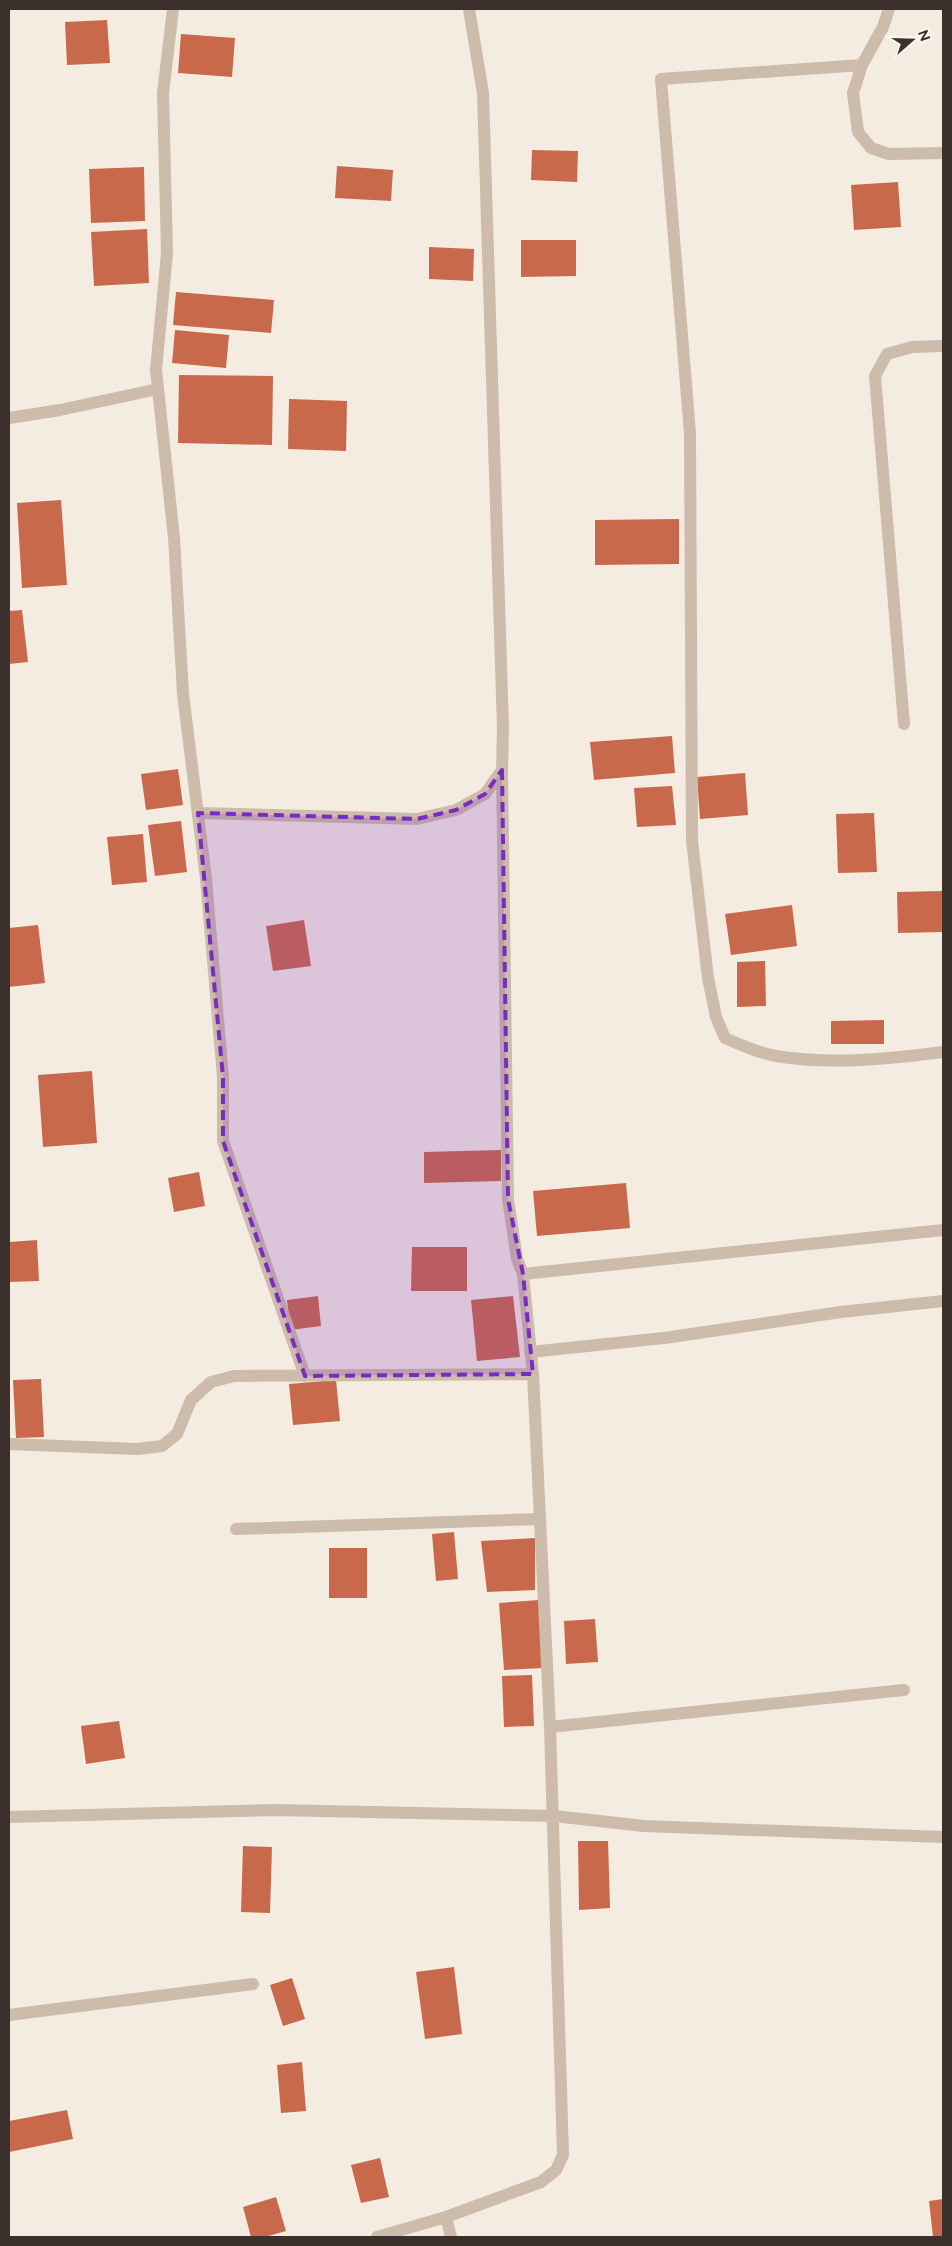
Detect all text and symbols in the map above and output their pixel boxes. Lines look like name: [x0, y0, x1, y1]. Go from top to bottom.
north arrow: [887, 15, 937, 65]
text: N: [915, 28, 934, 43]

